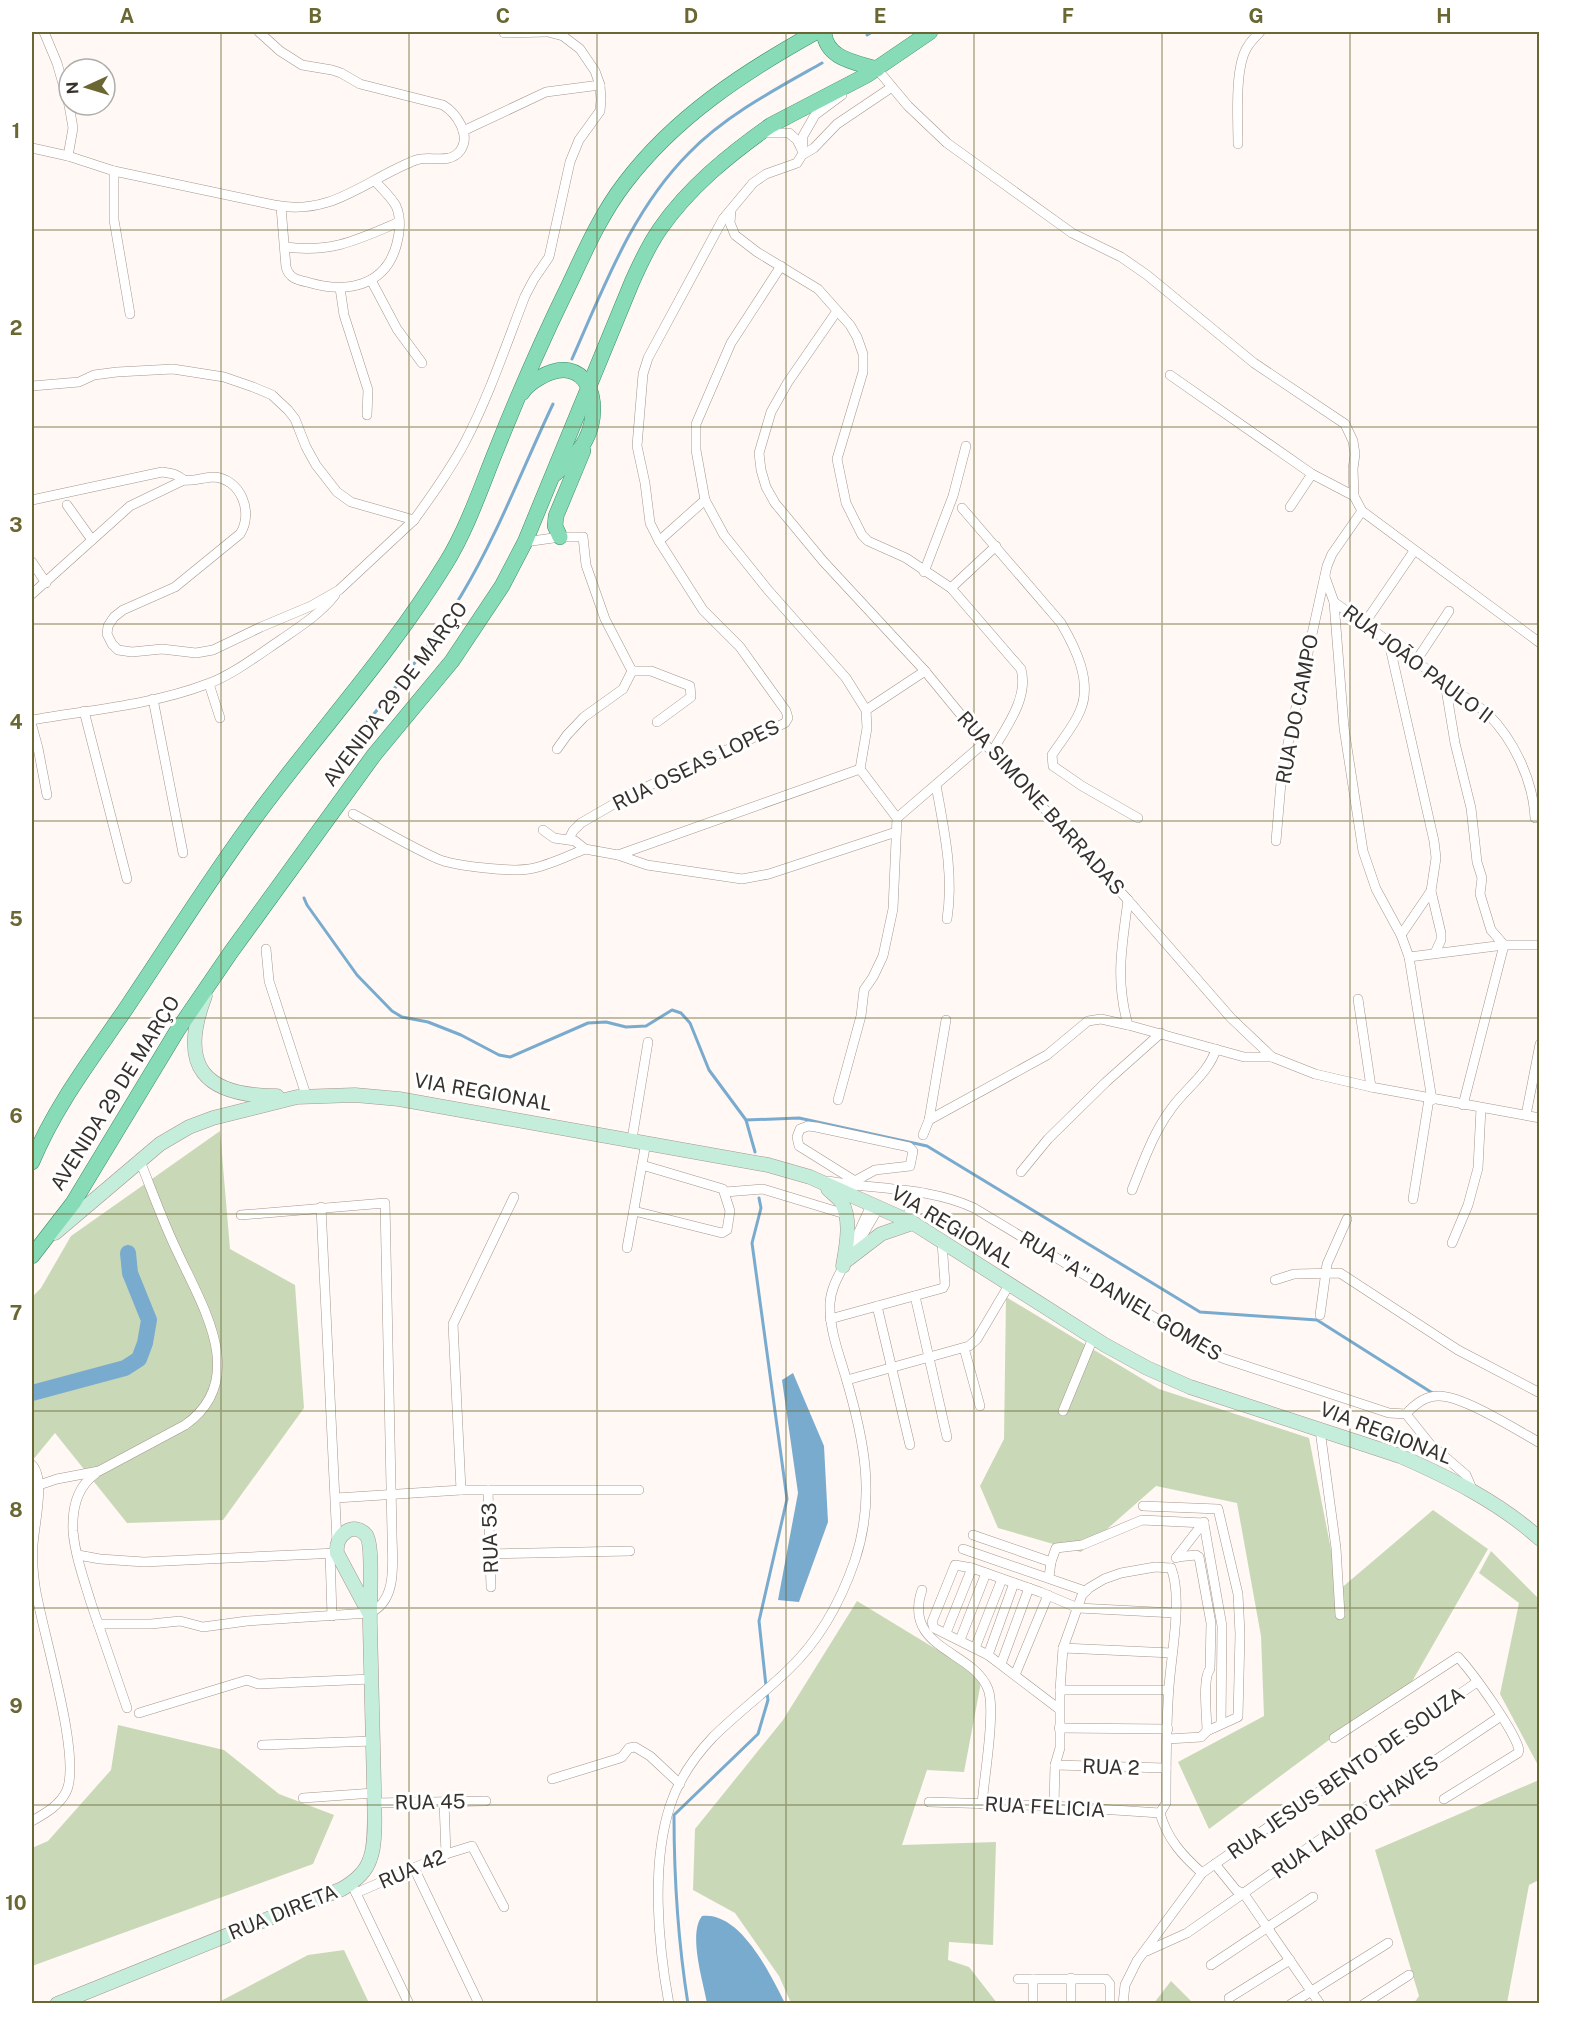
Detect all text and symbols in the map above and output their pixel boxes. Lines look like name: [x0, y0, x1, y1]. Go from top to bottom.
text: A: [120, 4, 134, 28]
text: B: [308, 4, 322, 28]
text: C: [496, 4, 510, 28]
text: D: [684, 4, 698, 28]
text: E: [874, 4, 886, 28]
text: F: [1062, 4, 1074, 28]
text: G: [1248, 4, 1264, 28]
text: H: [1436, 4, 1452, 28]
north arrow: [57, 57, 117, 117]
text: N: [63, 81, 82, 95]
text: 1: [12, 119, 20, 143]
text: 2: [10, 316, 22, 340]
text: 3: [9, 513, 23, 537]
street label: AVENIDA 29 DE MARÇO: [318, 597, 472, 791]
street label: RUA JOÃO PAULO II: [1338, 599, 1498, 728]
street label: RUA DO CAMPO: [1271, 632, 1323, 786]
street label: RUA SIMONE BARRADAS: [952, 706, 1130, 900]
text: 4: [9, 710, 23, 734]
street label: RUA OSEAS LOPES: [609, 714, 783, 816]
text: 5: [9, 907, 23, 931]
street label: AVENIDA 29 DE MARÇO: [45, 991, 185, 1195]
street label: VIA REGIONAL: [412, 1068, 554, 1116]
text: 6: [9, 1104, 23, 1128]
street label: VIA REGIONAL: [887, 1181, 1019, 1273]
street label: RUA "A" DANIEL GOMES: [1016, 1226, 1226, 1366]
text: 7: [10, 1301, 22, 1325]
street label: VIA REGIONAL: [1316, 1397, 1456, 1469]
text: 8: [9, 1498, 23, 1522]
street label: RUA 53: [477, 1502, 503, 1574]
street label: RUA JESUS BENTO DE SOUZA: [1223, 1682, 1469, 1864]
text: 9: [9, 1694, 23, 1718]
street label: RUA LAURO CHAVES: [1267, 1750, 1443, 1884]
street label: RUA 2: [1082, 1754, 1140, 1780]
street label: RUA 45: [394, 1789, 466, 1815]
street label: RUA FELICIA: [984, 1792, 1106, 1822]
street label: RUA 42: [375, 1844, 449, 1894]
street label: RUA DIRETA: [225, 1879, 341, 1945]
text: 10: [5, 1891, 27, 1915]

